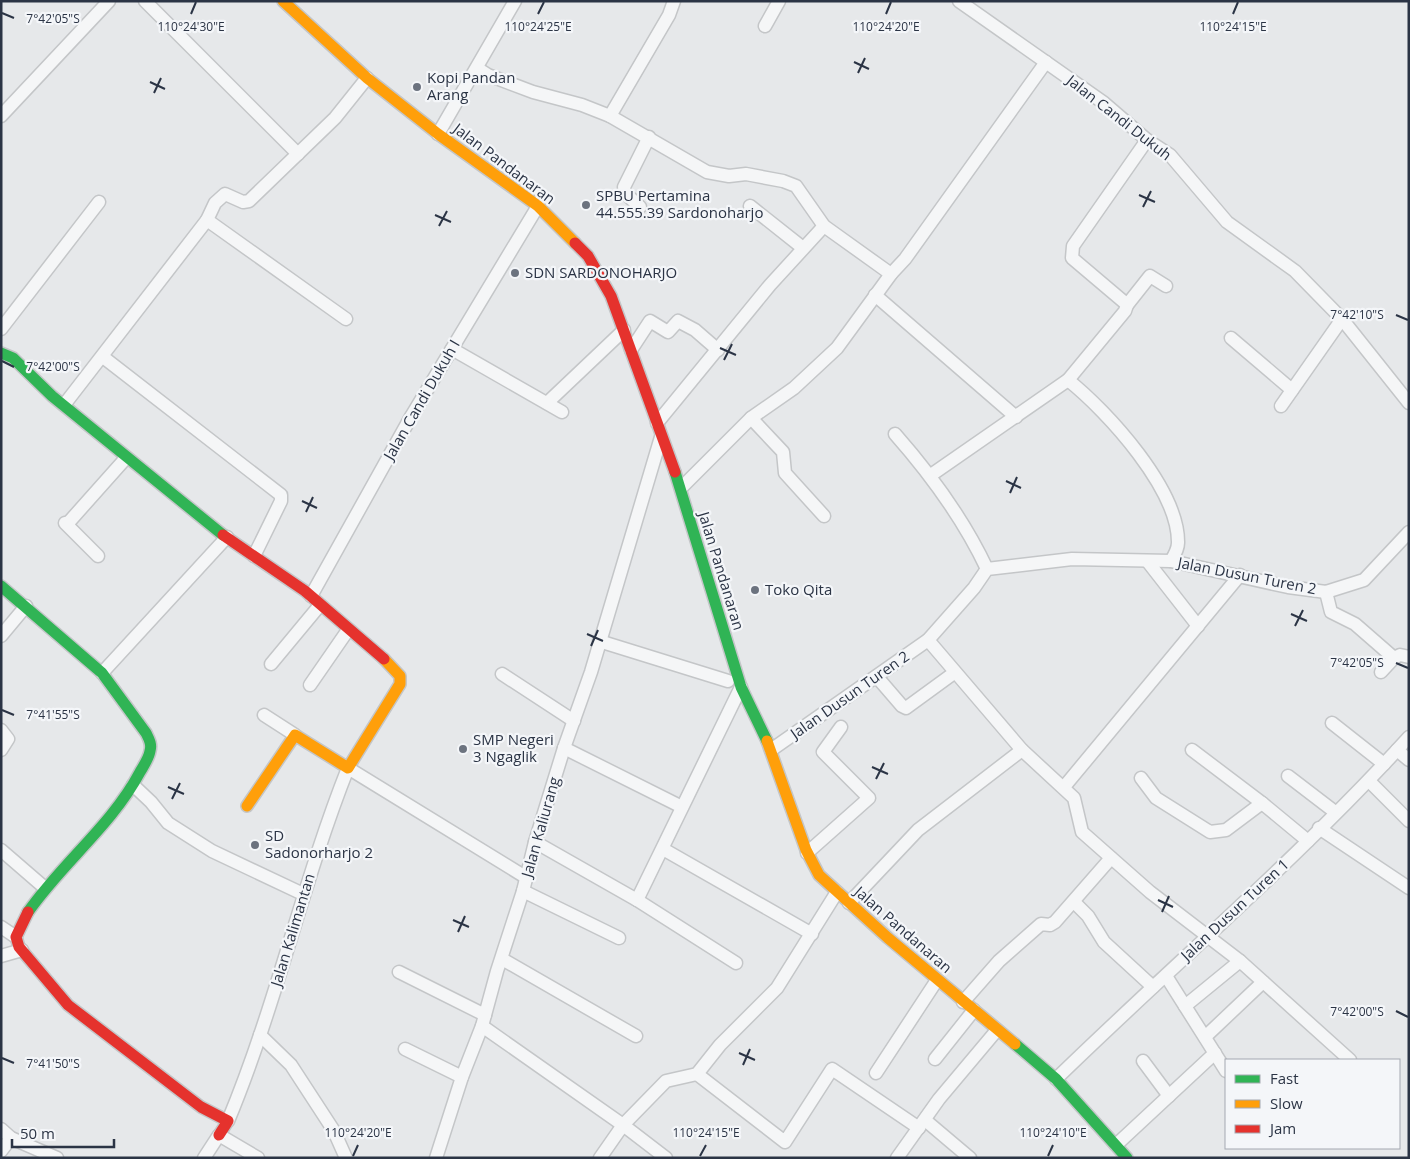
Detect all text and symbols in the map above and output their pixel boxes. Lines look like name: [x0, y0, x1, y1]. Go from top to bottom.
text: 7°42'05"S: [26, 10, 80, 27]
text: 110°24'30"E: [157, 18, 225, 35]
text: 110°24'25"E: [504, 18, 572, 35]
text: 110°24'20"E: [852, 18, 920, 35]
text: 110°24'15"E: [1199, 18, 1267, 35]
place label: Kopi Pandan Arang: [427, 67, 515, 104]
street label: Jalan Candi Dukuh: [1062, 69, 1176, 164]
marker: Kopi Pandan Arang: [411, 81, 423, 93]
street label: Jalan Pandanaran: [448, 117, 560, 208]
place label: SPBU Pertamina 44.555.39 Sardonoharjo: [596, 185, 763, 222]
marker: SPBU Pertamina 44.555.39 Sardonoharjo: [580, 199, 592, 211]
place label: SDN SARDONOHARJO: [525, 262, 677, 282]
marker: SDN SARDONOHARJO: [509, 267, 521, 279]
text: 7°42'10"S: [1330, 306, 1384, 323]
street label: Jalan Candi Dukuh I: [378, 336, 464, 465]
text: 7°42'00"S: [26, 358, 80, 375]
street label: Jalan Pandanaran: [694, 507, 749, 632]
street label: Jalan Dusun Turen 2: [1174, 551, 1318, 598]
place label: Toko Qita: [765, 579, 832, 599]
marker: Toko Qita: [749, 584, 761, 596]
street label: Jalan Dusun Turen 2: [784, 646, 913, 744]
text: 7°42'05"S: [1330, 654, 1384, 671]
text: 7°41'55"S: [26, 706, 80, 723]
place label: SMP Negeri 3 Ngaglik: [473, 729, 554, 766]
marker: SMP Negeri 3 Ngaglik: [457, 743, 469, 755]
street label: Jalan Kaliurang: [516, 774, 564, 881]
place label: SD Sadonorharjo 2: [265, 825, 373, 862]
marker: SD Sadonorharjo 2: [249, 839, 261, 851]
street label: Jalan Dusun Turen 1: [1175, 854, 1293, 966]
street label: Jalan Kalimantan: [265, 871, 319, 990]
street label: Jalan Pandanaran: [849, 880, 957, 977]
text: 7°42'00"S: [1330, 1003, 1384, 1020]
text: 7°41'50"S: [26, 1055, 80, 1072]
legend: [1225, 1059, 1400, 1149]
text: Fast: [1270, 1068, 1299, 1088]
text: Slow: [1270, 1093, 1303, 1113]
scale bar: [12, 1116, 115, 1148]
text: Jam: [1268, 1118, 1296, 1138]
text: 50 m: [20, 1123, 55, 1143]
text: 110°24'20"E: [324, 1124, 392, 1141]
text: 110°24'15"E: [672, 1124, 740, 1141]
text: 110°24'10"E: [1019, 1124, 1087, 1141]

